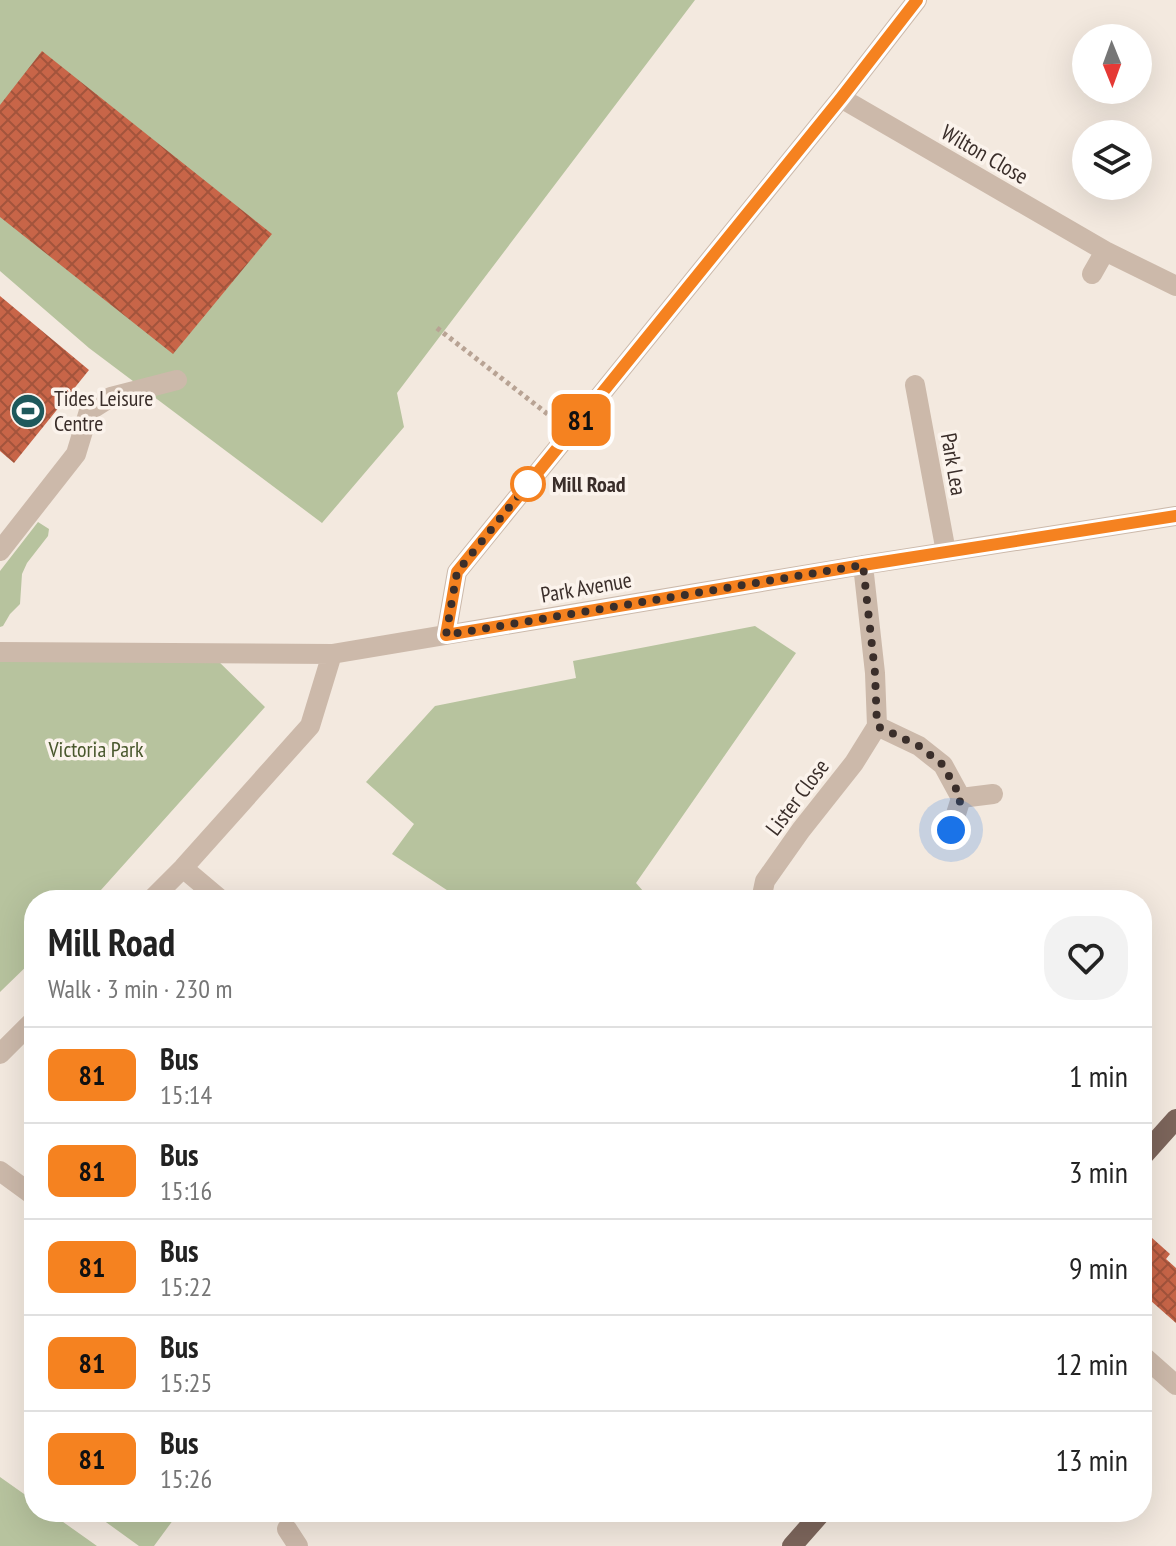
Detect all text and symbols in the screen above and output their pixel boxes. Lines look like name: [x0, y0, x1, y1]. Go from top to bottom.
north arrow: [1072, 24, 1152, 104]
map controls: [1072, 24, 1152, 200]
street label: Wilton Close: [937, 118, 1033, 190]
button: layers: [1072, 120, 1152, 200]
place label: Tides Leisure Centre: [54, 384, 153, 437]
sports icon: Tides Leisure Centre: [9, 392, 47, 430]
line badge: 81: [545, 394, 617, 446]
text: 81: [568, 401, 594, 438]
street label: Park Lea: [935, 431, 973, 497]
marker: Mill Road: [511, 467, 545, 501]
place label: Mill Road: [552, 470, 626, 498]
street label: Park Avenue: [538, 565, 634, 609]
park label: Victoria Park: [47, 735, 144, 763]
street label: Lister Close: [759, 753, 835, 841]
your location: [931, 810, 971, 850]
button: heart: [1044, 916, 1128, 1000]
text: Mill Road: [48, 917, 175, 966]
text: Walk · 3 min · 230 m: [48, 972, 232, 1005]
text: Bus: [160, 1039, 199, 1078]
text: 81: [79, 1056, 105, 1093]
text: 1 min: [1069, 1056, 1128, 1095]
text: 15:14: [160, 1078, 212, 1111]
text: Bus: [160, 1135, 199, 1174]
text: 81: [79, 1152, 105, 1189]
text: 3 min: [1069, 1152, 1128, 1191]
text: 15:16: [160, 1174, 212, 1207]
text: Bus: [160, 1231, 199, 1270]
text: 81: [79, 1248, 105, 1285]
text: 9 min: [1069, 1248, 1128, 1287]
text: 15:22: [160, 1270, 212, 1303]
text: Bus: [160, 1327, 199, 1366]
text: 81: [79, 1344, 105, 1381]
text: 12 min: [1055, 1344, 1128, 1383]
text: 15:25: [160, 1366, 212, 1399]
text: Bus: [160, 1423, 199, 1462]
text: 81: [79, 1440, 105, 1477]
text: 13 min: [1055, 1440, 1128, 1479]
text: 15:26: [160, 1462, 212, 1495]

